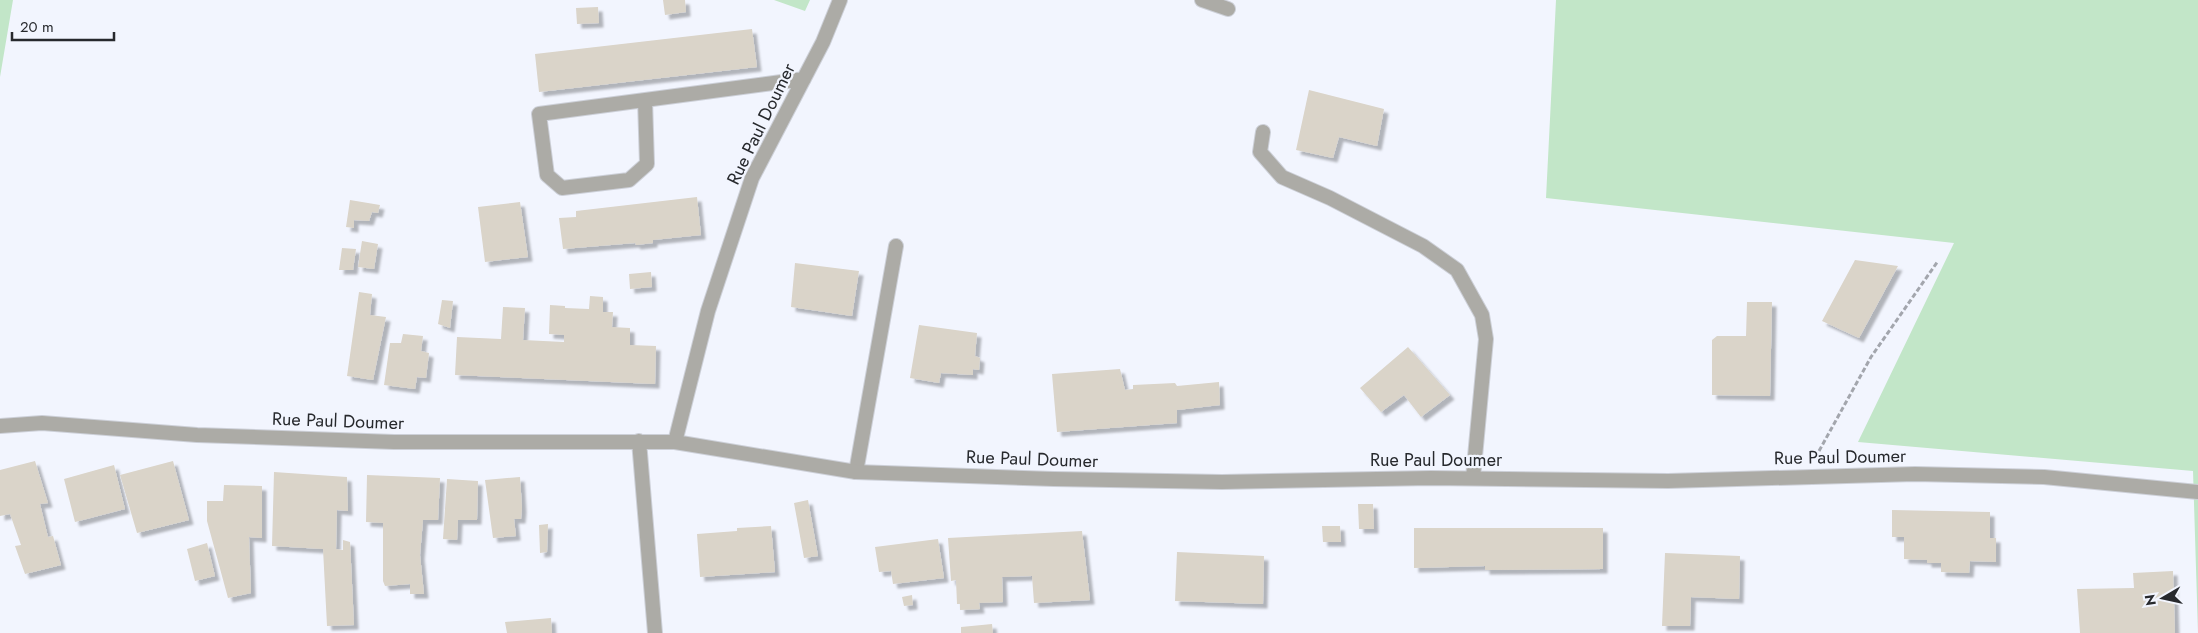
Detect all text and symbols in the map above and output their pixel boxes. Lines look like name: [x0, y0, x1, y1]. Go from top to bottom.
scale bar: [12, 10, 115, 42]
text: 20 m: [20, 16, 54, 38]
street label: Rue Paul Doumer: [720, 58, 802, 189]
street label: Rue Paul Doumer: [271, 406, 405, 436]
street label: Rue Paul Doumer: [1774, 443, 1907, 471]
street label: Rue Paul Doumer: [965, 444, 1099, 474]
street label: Rue Paul Doumer: [1370, 447, 1503, 473]
north arrow: [2138, 573, 2188, 623]
text: N: [2139, 593, 2161, 607]

